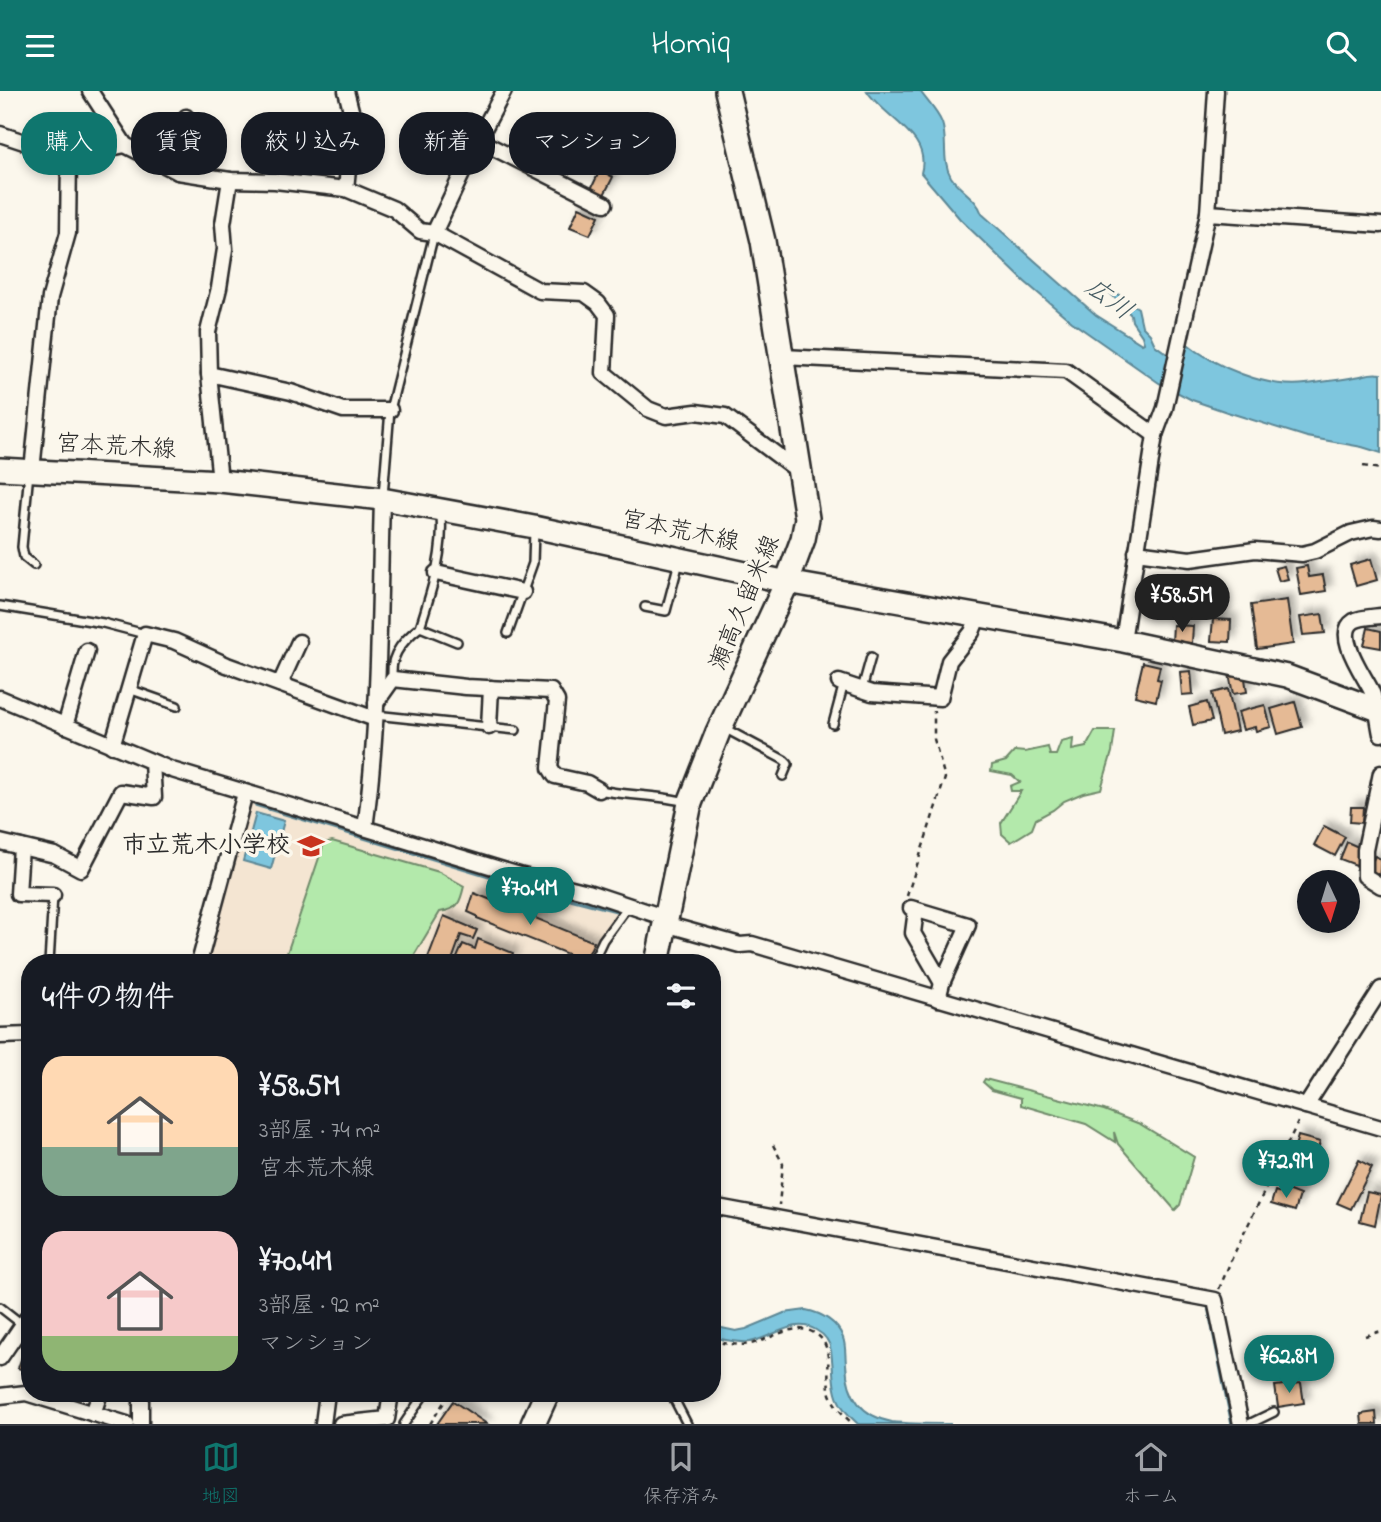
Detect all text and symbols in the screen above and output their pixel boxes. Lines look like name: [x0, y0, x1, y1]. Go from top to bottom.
text: Homiq: [651, 22, 730, 69]
icon: menu: [21, 27, 59, 65]
icon: search: [1322, 27, 1360, 65]
chip: 購入: [21, 112, 117, 175]
chip: 賃貸: [131, 112, 227, 175]
chip: 絞り込み: [241, 112, 385, 175]
chip: 新着: [399, 112, 495, 175]
chip: マンション: [509, 112, 676, 175]
water label: 広川: [1076, 269, 1140, 331]
street label: 宮本荒木線: [55, 427, 177, 469]
street label: 宮本荒木線: [618, 502, 742, 562]
street label: 瀬高久留米線: [702, 530, 790, 676]
pin: ¥58.5M: [1125, 575, 1239, 634]
text: ¥58.5M: [1151, 580, 1213, 613]
place label: 市立荒木小学校: [122, 829, 290, 864]
school or university icon: 市立荒木小学校: [296, 831, 326, 861]
pin: ¥70.4M: [473, 867, 587, 927]
north arrow: [1297, 870, 1360, 933]
map controls: [1297, 870, 1360, 933]
text: ¥70.4M: [502, 873, 558, 906]
text: 4件の物件: [42, 977, 174, 1021]
icon: filters: [662, 977, 700, 1015]
text: ¥58.5M: [259, 1066, 341, 1110]
icon: home: [98, 1084, 182, 1168]
text: 3部屋 · 74 m²: [259, 1115, 380, 1148]
pin: ¥72.9M: [1229, 1141, 1343, 1200]
text: ¥72.9M: [1258, 1146, 1314, 1179]
text: 宮本荒木線: [259, 1153, 374, 1186]
text: ¥70.4M: [259, 1241, 333, 1285]
icon: home: [98, 1259, 182, 1343]
text: 3部屋 · 92 m²: [259, 1290, 380, 1323]
text: マンション: [259, 1328, 373, 1361]
pin: ¥62.8M: [1232, 1335, 1346, 1395]
text: ¥62.8M: [1260, 1341, 1318, 1374]
tab: 地図: [202, 1438, 240, 1511]
tab: 保存済み: [643, 1438, 719, 1511]
tab: ホーム: [1123, 1438, 1179, 1511]

